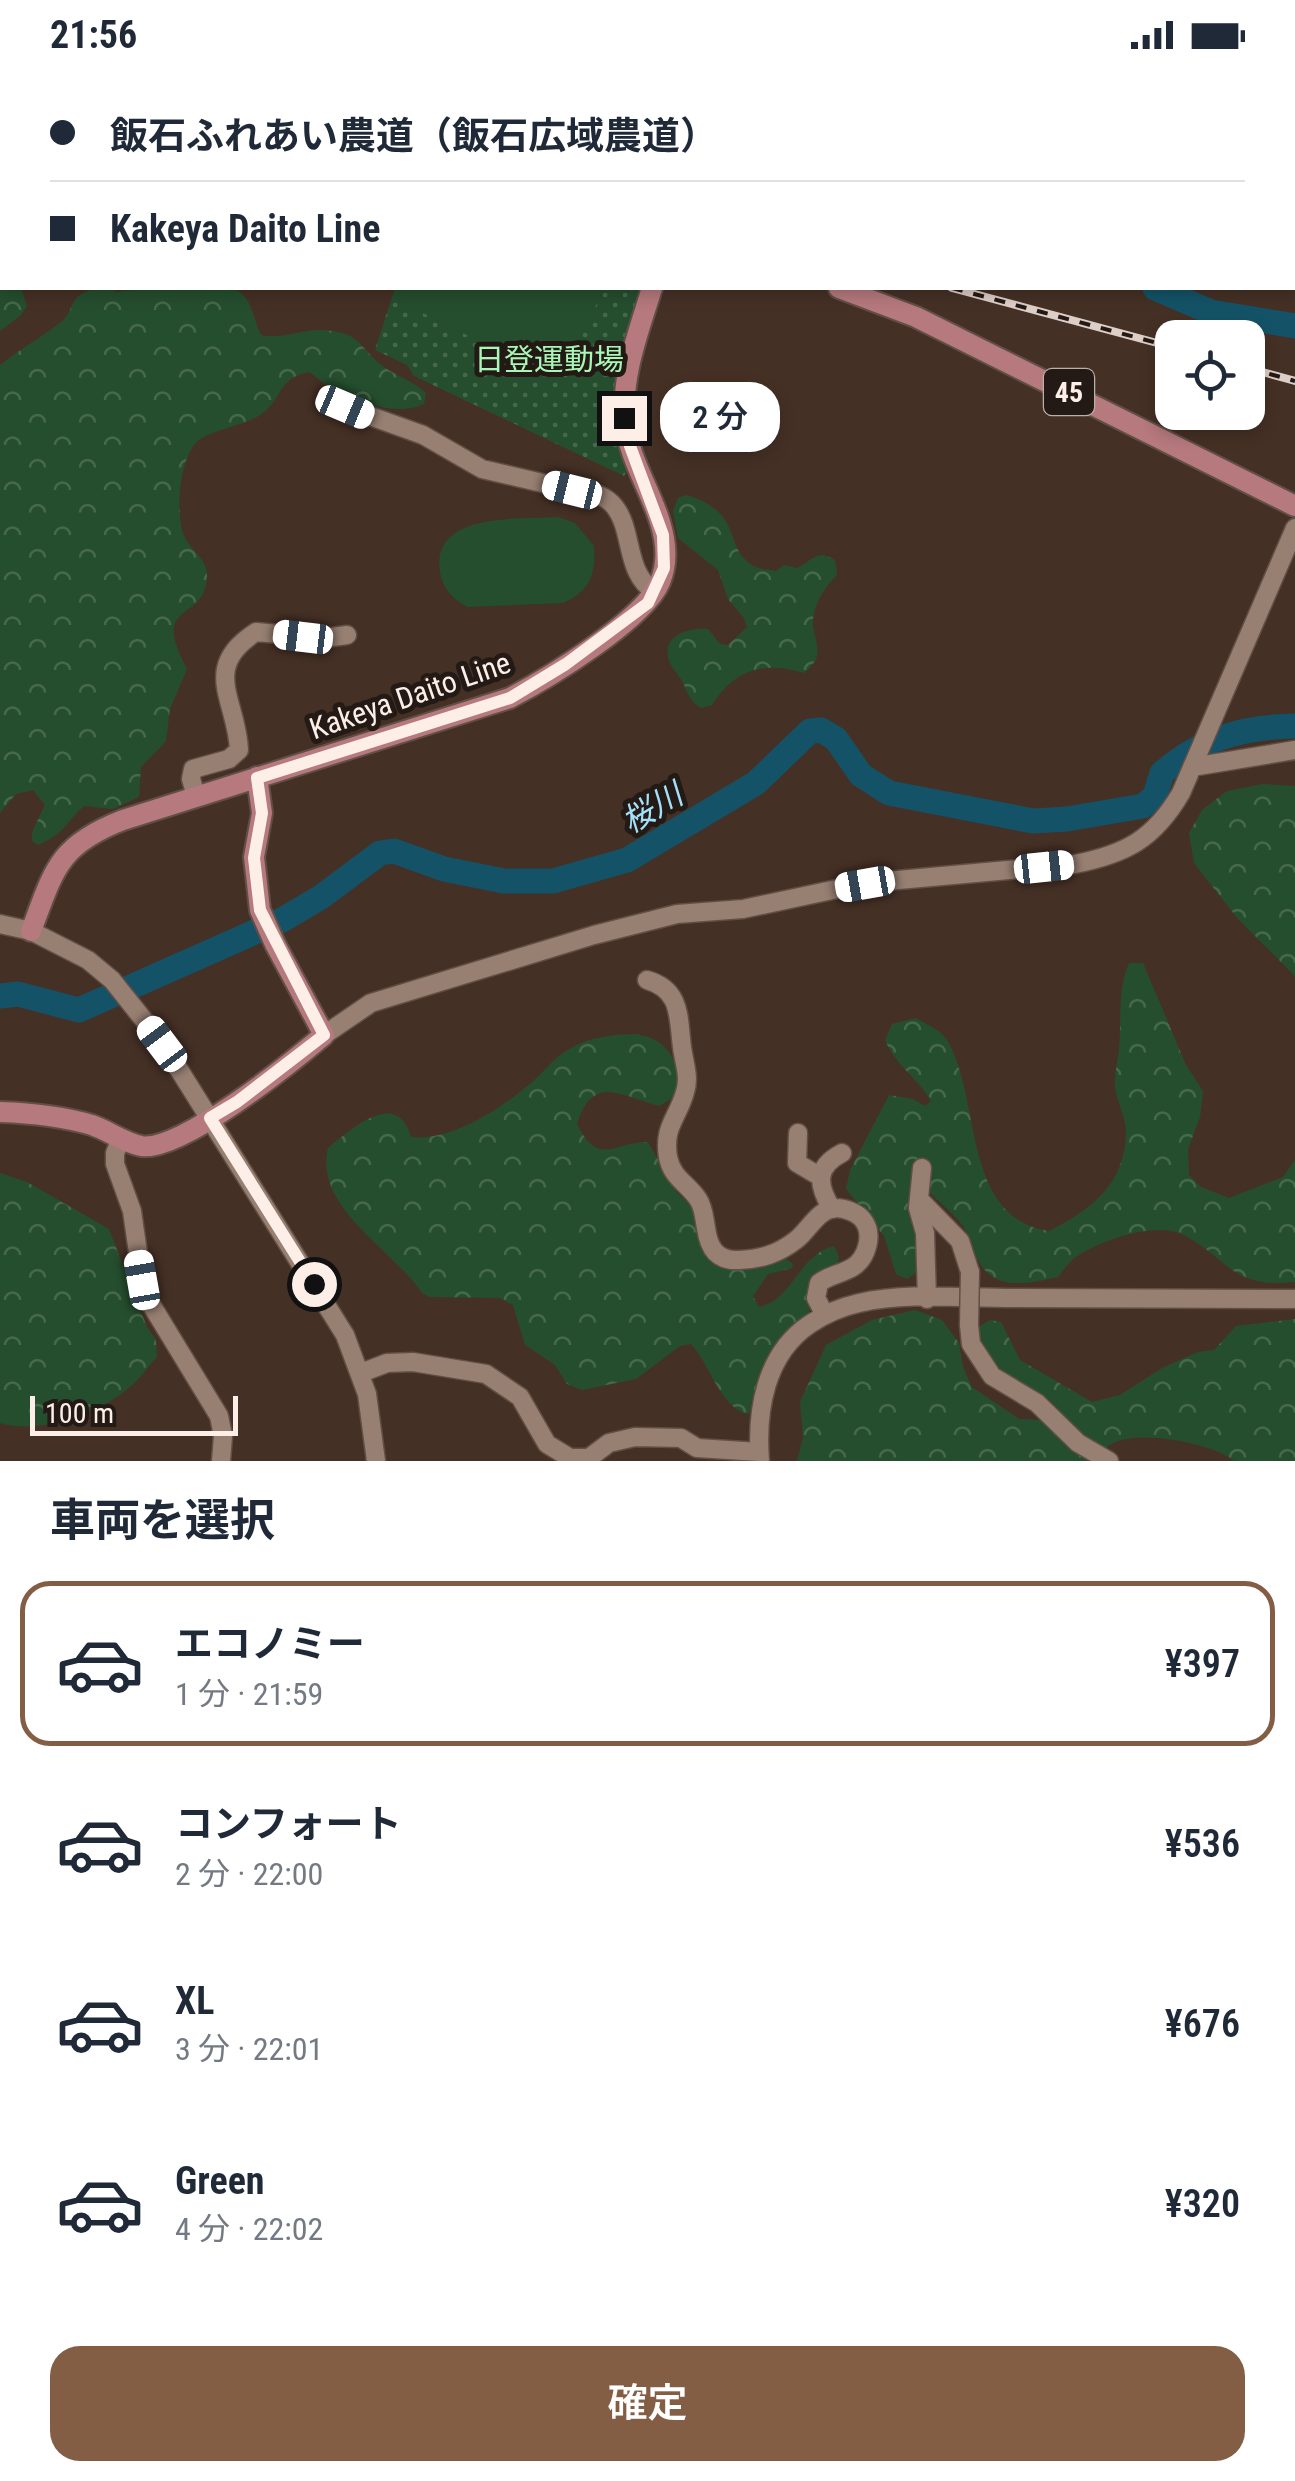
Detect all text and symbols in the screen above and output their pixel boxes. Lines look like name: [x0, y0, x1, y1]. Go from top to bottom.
text: 21:56: [50, 13, 137, 57]
text: 飯石ふれあい農道（飯石広域農道）: [110, 114, 718, 158]
text: Kakeya Daito Line: [110, 207, 380, 251]
map controls: [1155, 320, 1265, 430]
button: locate: [1155, 320, 1265, 430]
park label: 日登運動場: [474, 342, 624, 377]
road number: 45: [1044, 369, 1094, 415]
car: [312, 381, 378, 433]
callout: 2 分: [659, 383, 779, 453]
route end: [602, 396, 647, 441]
text: 2 分: [692, 398, 748, 436]
car: [539, 468, 605, 512]
car: [271, 618, 335, 656]
street label: Kakeya Daito Line: [305, 645, 515, 746]
water label: 桜川: [615, 774, 692, 841]
car: [1013, 849, 1075, 885]
car: [833, 864, 897, 904]
car: [132, 1011, 192, 1077]
car: [122, 1248, 162, 1312]
route start: [292, 1262, 337, 1307]
scale bar: [30, 1391, 238, 1436]
text: 100 m: [45, 1397, 114, 1430]
text: 車両を選択: [50, 1494, 275, 1547]
icon: car: [55, 1619, 145, 1709]
text: エコノミー: [175, 1622, 365, 1666]
text: ¥397: [1165, 1642, 1240, 1686]
text: 1 分 · 21:59: [175, 1675, 323, 1713]
icon: car: [55, 1799, 145, 1889]
text: コンフォート: [175, 1802, 402, 1846]
text: ¥536: [1165, 1822, 1240, 1866]
text: 2 分 · 22:00: [175, 1855, 323, 1893]
icon: car: [55, 1979, 145, 2069]
text: XL: [175, 1979, 214, 2023]
text: ¥676: [1165, 2002, 1240, 2046]
text: 3 分 · 22:01: [175, 2030, 323, 2068]
icon: car: [55, 2159, 145, 2249]
text: Green: [175, 2159, 265, 2203]
text: ¥320: [1165, 2182, 1240, 2226]
text: 4 分 · 22:02: [175, 2210, 323, 2248]
button: 確定: [50, 2346, 1245, 2461]

